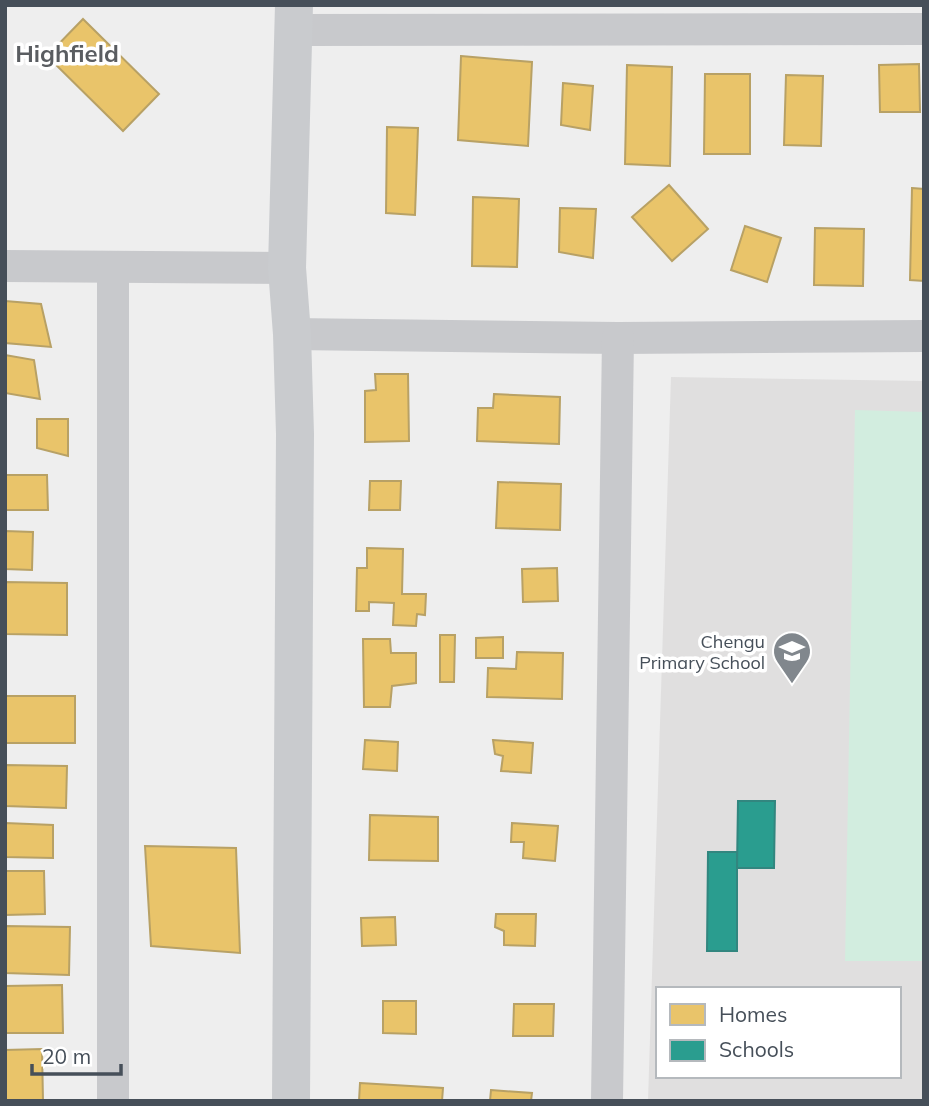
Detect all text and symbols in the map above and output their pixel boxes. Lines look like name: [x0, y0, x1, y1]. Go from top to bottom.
district label: Highfield: [15, 38, 119, 68]
place label: Chengu Primary School: [639, 630, 765, 674]
school or university icon: Chengu Primary School: [771, 630, 813, 685]
legend: [656, 987, 901, 1078]
text: Homes: [719, 1001, 787, 1027]
scale bar: [32, 1032, 121, 1076]
text: Schools: [719, 1036, 794, 1062]
text: 20 m: [42, 1043, 91, 1069]

